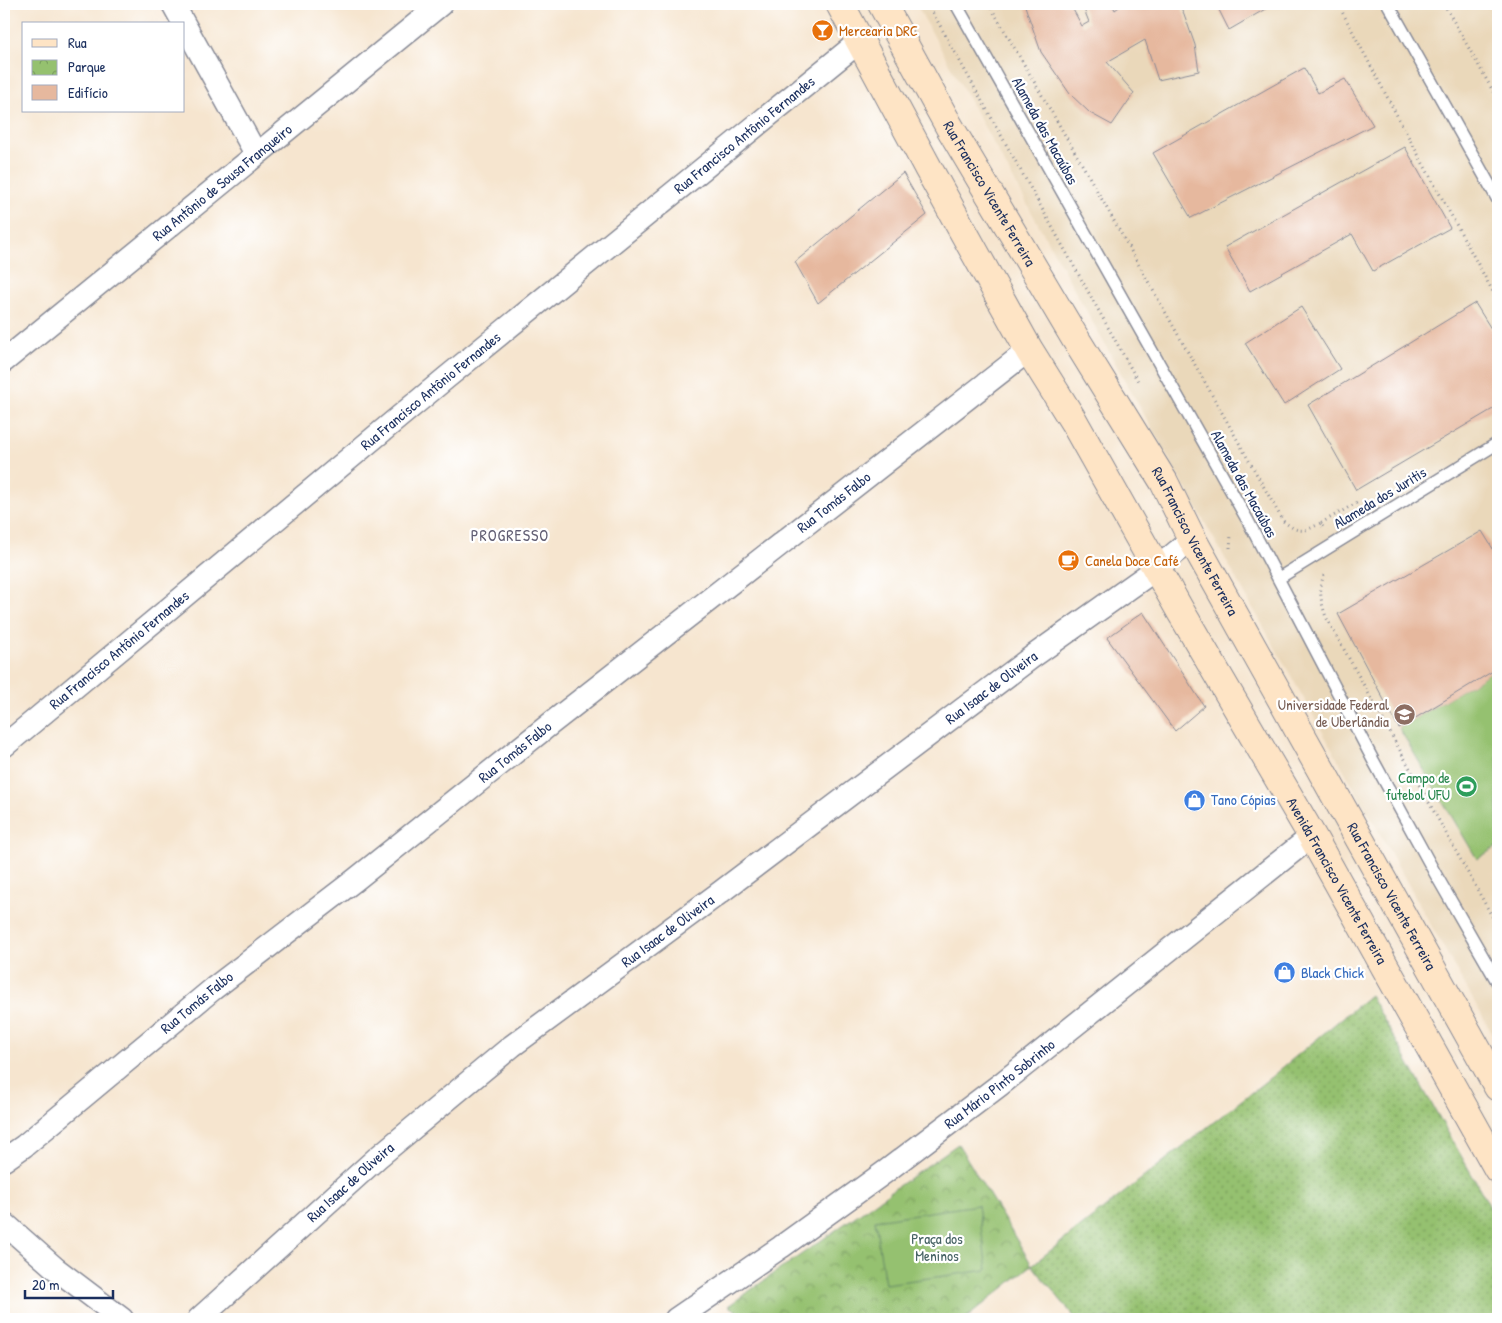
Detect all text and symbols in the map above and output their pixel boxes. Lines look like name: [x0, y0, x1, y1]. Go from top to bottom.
bar icon: Mercearia DRC: [811, 19, 835, 43]
place label: Mercearia DRC: [839, 20, 918, 41]
legend: [22, 22, 185, 112]
text: Rua: [68, 32, 87, 53]
text: Parque: [68, 56, 106, 77]
street label: Rua Francisco Antônio Fernandes: [669, 71, 819, 198]
street label: Alameda das Macaúbas: [1007, 73, 1084, 188]
text: Edifício: [68, 82, 108, 103]
street label: Rua Francisco Vicente Ferreira: [938, 117, 1041, 270]
street label: Rua Antônio de Sousa Franqueiro: [148, 119, 296, 246]
street label: Rua Francisco Antônio Fernandes: [356, 326, 505, 455]
street label: Alameda das Macaúbas: [1206, 426, 1283, 541]
street label: Alameda dos Juritis: [1329, 462, 1430, 534]
street label: Rua Francisco Vicente Ferreira: [1147, 463, 1244, 619]
street label: Rua Tomás Falbo: [792, 467, 875, 537]
district label: PROGRESSO: [471, 524, 549, 546]
cafe icon: Canela Doce Café: [1057, 549, 1081, 573]
place label: Canela Doce Café: [1085, 550, 1179, 571]
street label: Rua Francisco Antônio Fernandes: [45, 585, 193, 714]
street label: Rua Isaac de Oliveira: [941, 645, 1042, 729]
place label: Universidade Federal de Uberlândia: [1278, 694, 1389, 732]
school or university icon: Universidade Federal de Uberlândia: [1393, 702, 1417, 726]
street label: Rua Tomás Falbo: [474, 716, 556, 788]
place label: Campo de futebol UFU: [1386, 767, 1450, 805]
sports icon: Campo de futebol UFU: [1454, 775, 1478, 799]
shop icon: Tano Cópias: [1183, 788, 1207, 812]
place label: Tano Cópias: [1211, 789, 1276, 810]
street label: Avenida Francisco Vicente Ferreira: [1282, 793, 1393, 968]
street label: Rua Francisco Vicente Ferreira: [1342, 819, 1442, 974]
street label: Rua Isaac de Oliveira: [617, 889, 718, 972]
shop icon: Black Chick: [1273, 961, 1297, 985]
place label: Black Chick: [1301, 962, 1364, 983]
street label: Rua Tomás Falbo: [156, 966, 237, 1038]
street label: Rua Mário Pinto Sobrinho: [940, 1034, 1059, 1133]
street label: Rua Isaac de Oliveira: [302, 1137, 398, 1227]
park label: Praça dos Meninos: [911, 1228, 963, 1266]
scale bar: [25, 1268, 112, 1300]
text: 20 m: [32, 1274, 59, 1295]

